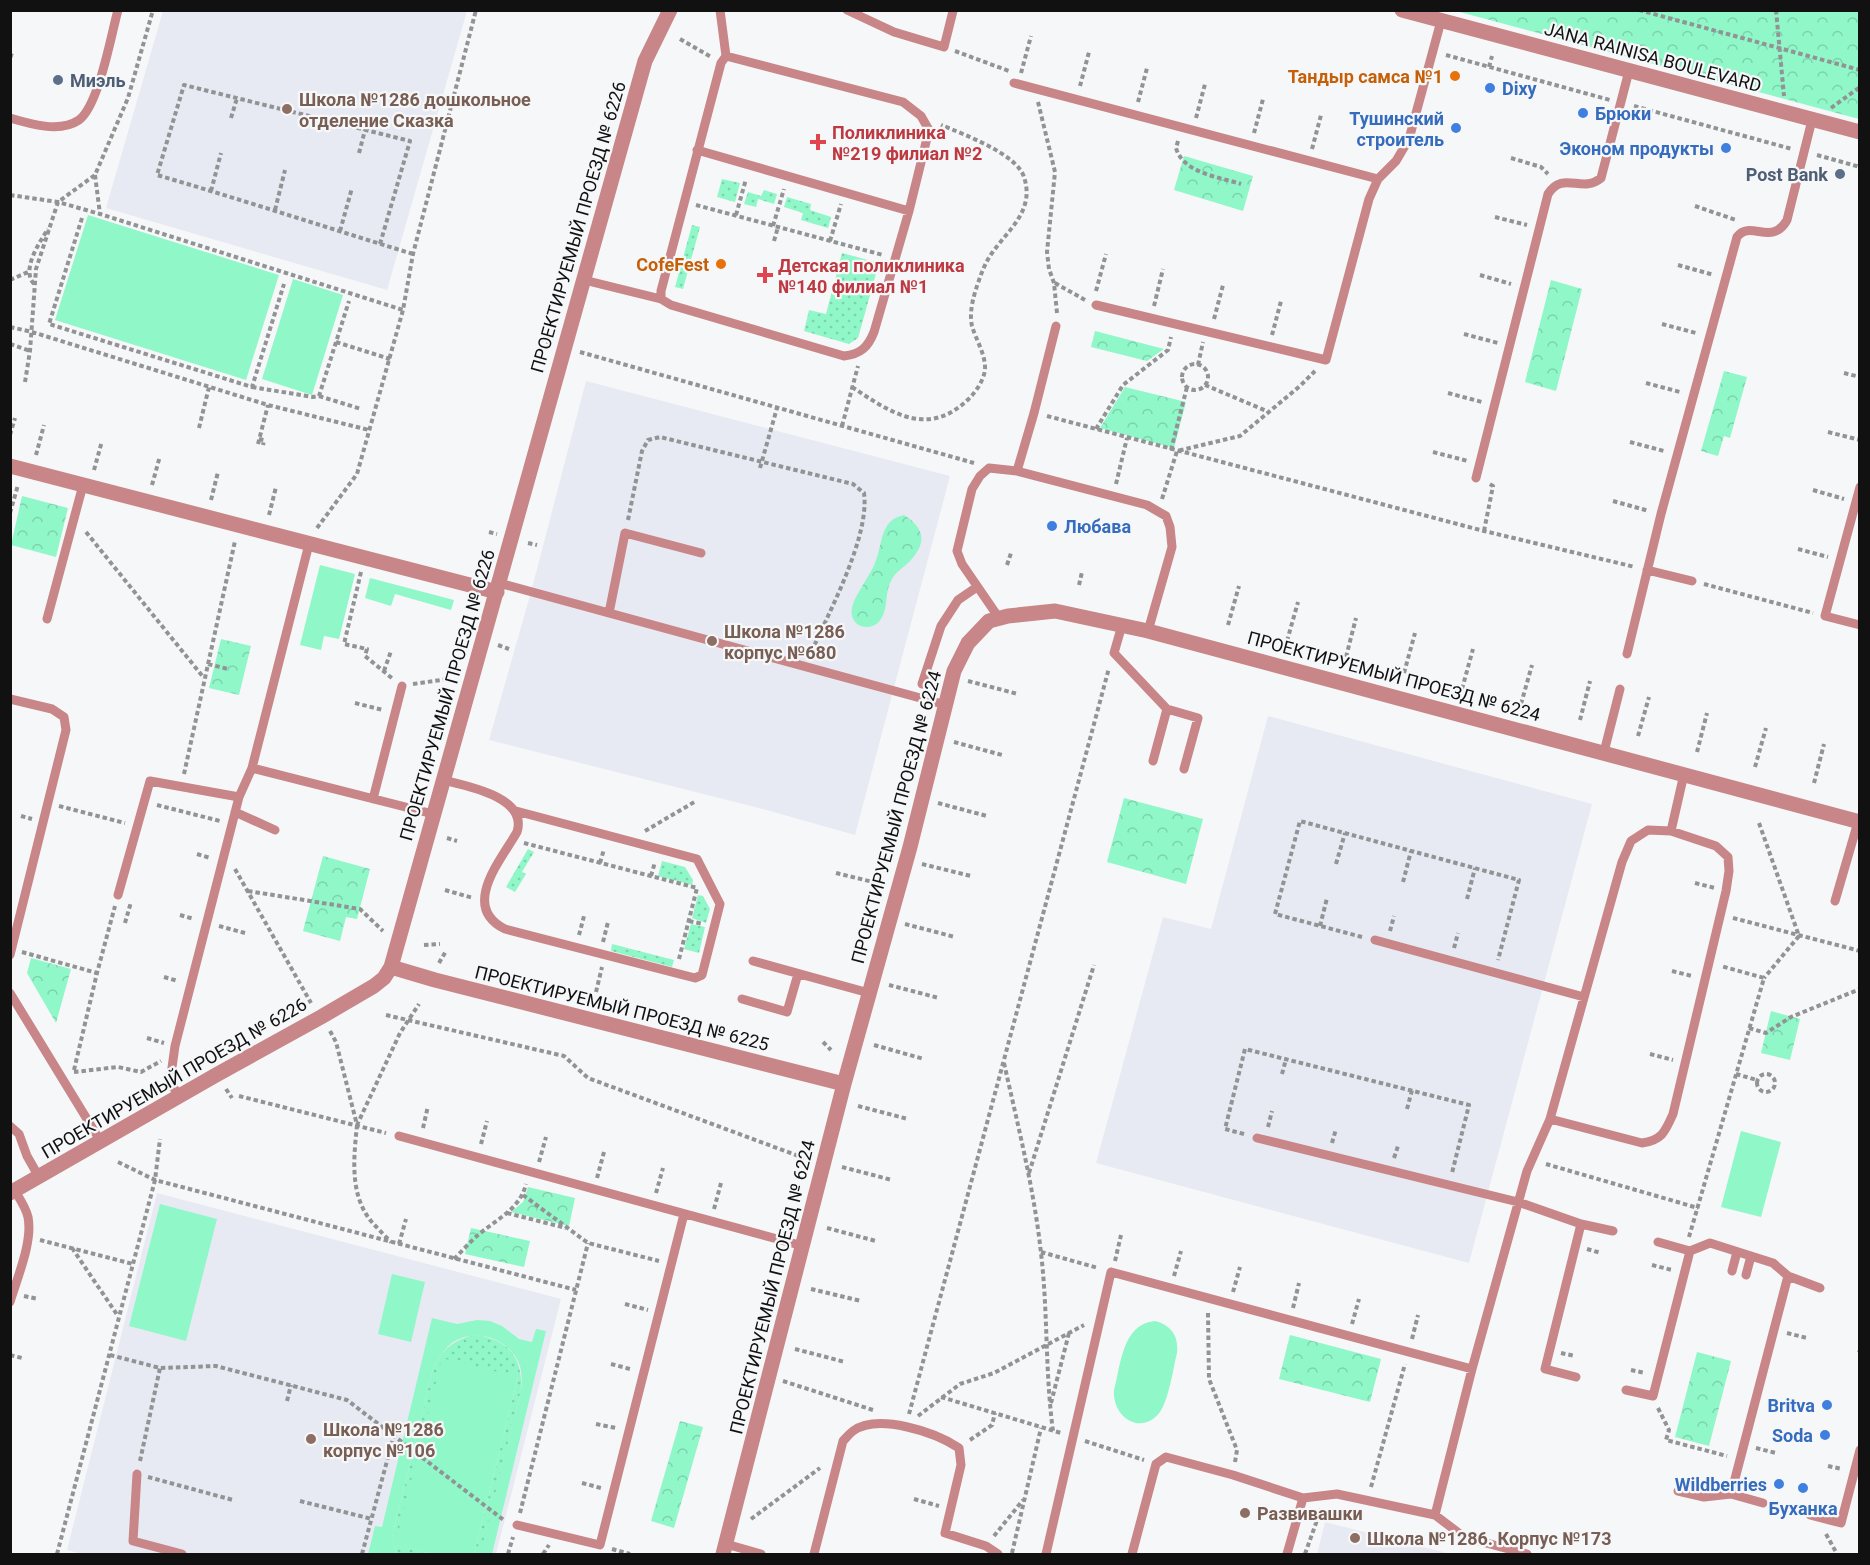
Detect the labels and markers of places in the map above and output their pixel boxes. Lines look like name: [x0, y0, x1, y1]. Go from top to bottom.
place label: Тандыр самса №1: [1288, 66, 1443, 87]
marker: Тандыр самса №1: [1448, 69, 1462, 83]
place label: Миэль: [70, 70, 125, 91]
marker: Миэль: [51, 73, 65, 87]
place label: Dixy: [1502, 78, 1538, 99]
marker: Dixy: [1483, 81, 1497, 95]
place label: Школа №1286 дошкольное отделение Сказка: [299, 89, 531, 131]
marker: Школа №1286 дошкольное отделение Сказка: [280, 102, 294, 116]
place label: Брюки: [1595, 103, 1651, 124]
marker: Брюки: [1576, 106, 1590, 120]
place label: Тушинский строитель: [1349, 108, 1444, 150]
marker: Тушинский строитель: [1449, 121, 1463, 135]
place label: Поликлиника №219 филиал №2: [832, 122, 982, 164]
marker: Поликлиника №219 филиал №2: [809, 133, 827, 151]
place label: Эконом продукты: [1559, 138, 1714, 159]
marker: Эконом продукты: [1719, 141, 1733, 155]
place label: Post Bank: [1746, 164, 1828, 185]
marker: Post Bank: [1833, 167, 1847, 181]
place label: CofeFest: [636, 254, 709, 275]
place label: Детская поликлиника №140 филиал №1: [778, 255, 965, 297]
marker: CofeFest: [714, 257, 728, 271]
marker: Детская поликлиника №140 филиал №1: [756, 266, 774, 284]
place label: Любава: [1064, 516, 1131, 537]
marker: Любава: [1045, 519, 1059, 533]
place label: Школа №1286 корпус №680: [724, 621, 845, 663]
marker: Школа №1286 корпус №680: [705, 634, 719, 648]
place label: Britva: [1767, 1395, 1815, 1416]
marker: Britva: [1820, 1398, 1834, 1412]
place label: Школа №1286 корпус №106: [323, 1419, 444, 1461]
place label: Soda: [1772, 1425, 1813, 1446]
marker: Soda: [1818, 1428, 1832, 1442]
marker: Школа №1286 корпус №106: [304, 1432, 318, 1446]
place label: Wildberries: [1675, 1474, 1767, 1495]
marker: Wildberries: [1772, 1477, 1786, 1491]
marker: Буханка: [1796, 1481, 1810, 1495]
place label: Буханка: [1768, 1498, 1838, 1519]
place label: Развивашки: [1257, 1503, 1363, 1524]
marker: Развивашки: [1238, 1506, 1252, 1520]
place label: Школа №1286. Корпус №173: [1367, 1528, 1611, 1549]
marker: Школа №1286. Корпус №173: [1348, 1531, 1362, 1545]

